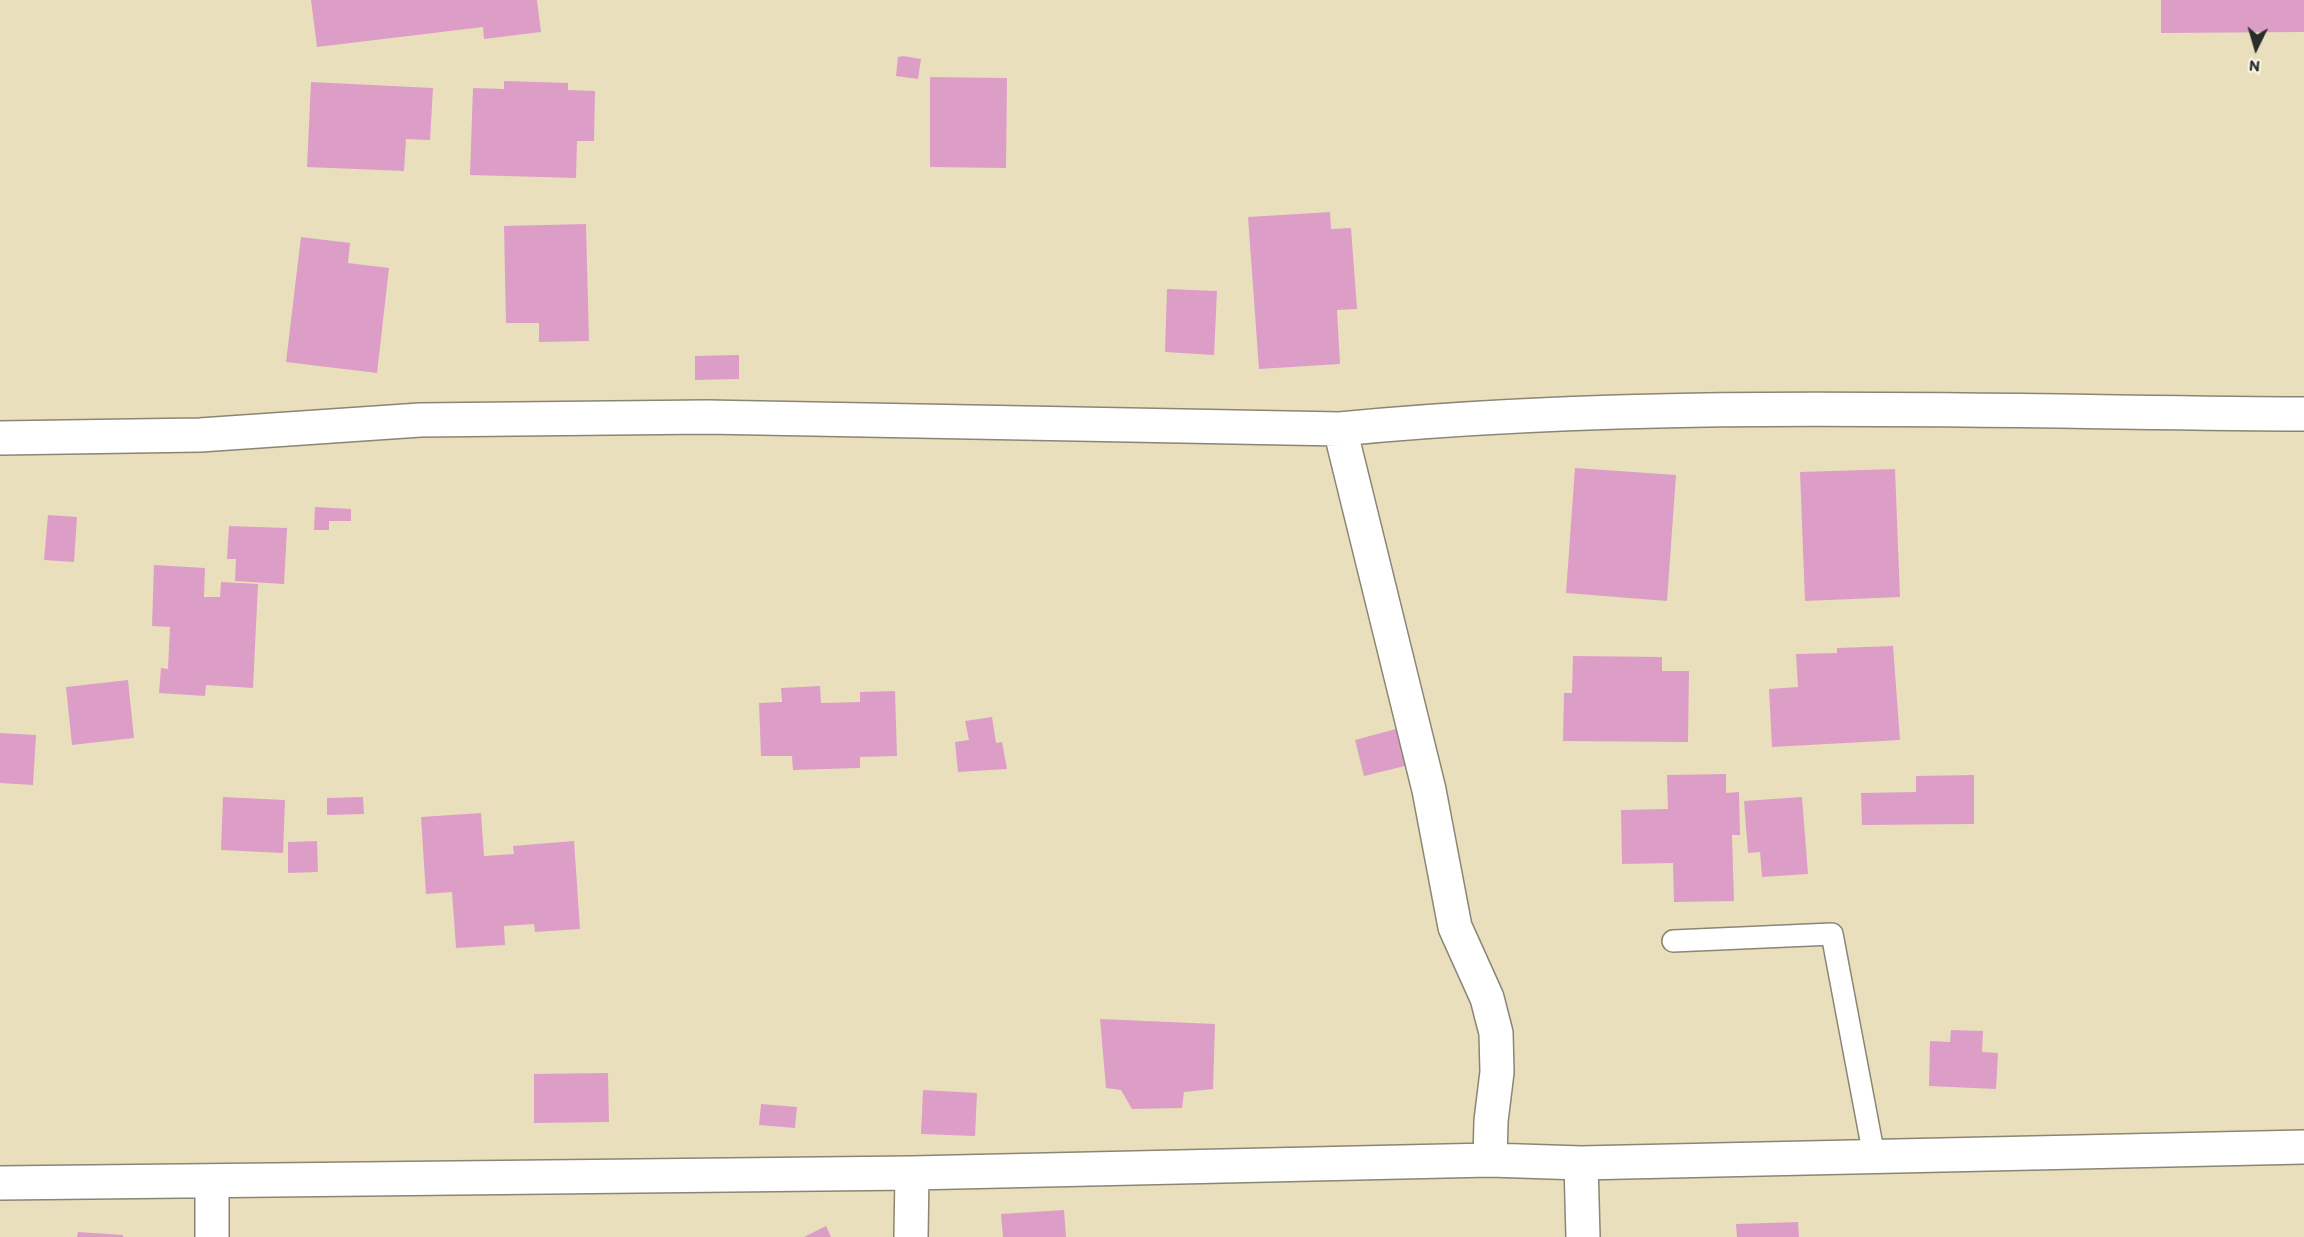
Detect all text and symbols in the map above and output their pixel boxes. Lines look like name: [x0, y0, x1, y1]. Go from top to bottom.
north arrow: [2226, 18, 2286, 78]
text: N: [2248, 56, 2261, 76]

